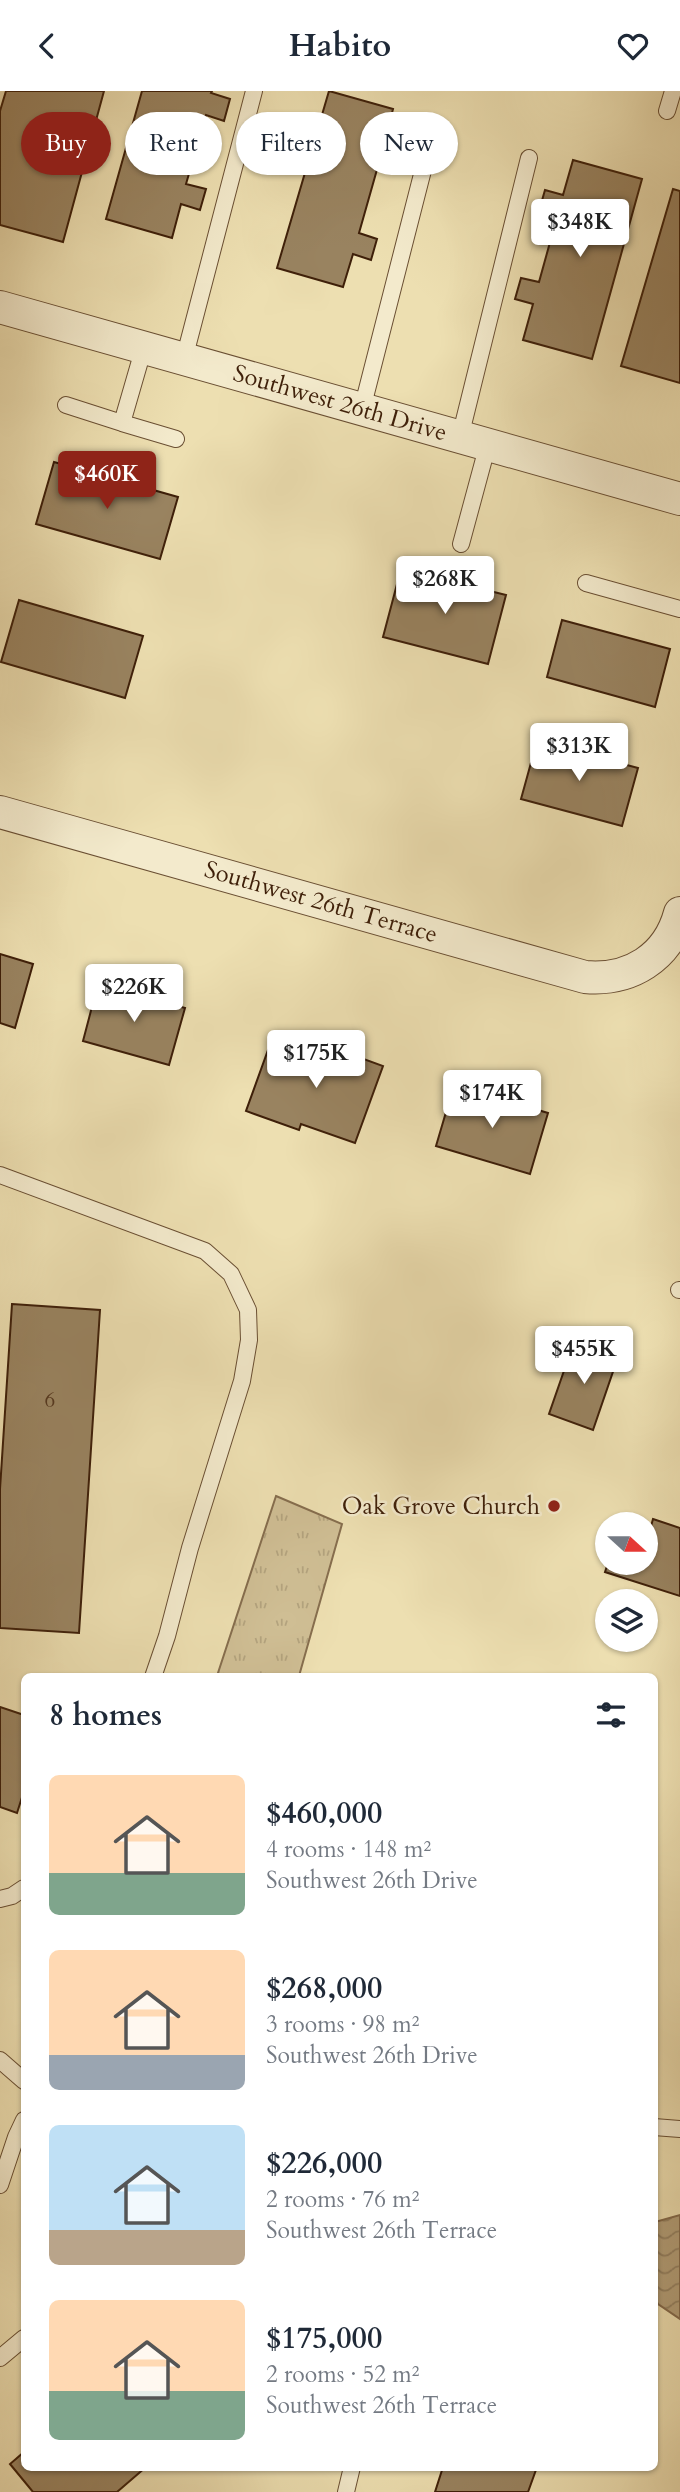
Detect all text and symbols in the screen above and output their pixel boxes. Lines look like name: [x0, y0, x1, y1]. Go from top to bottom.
text: Habito: [289, 24, 391, 68]
icon: back: [28, 27, 66, 65]
icon: heart: [614, 27, 652, 65]
chip: Buy: [21, 112, 111, 175]
chip: Rent: [125, 112, 222, 175]
chip: Filters: [236, 112, 346, 175]
chip: New: [360, 112, 458, 175]
pin: $348K: [531, 199, 629, 259]
text: $348K: [547, 206, 613, 237]
street label: Southwest 26th Drive: [229, 357, 451, 449]
pin: $460K: [58, 451, 156, 511]
text: $460K: [74, 458, 140, 489]
pin: $268K: [396, 557, 494, 616]
text: $268K: [412, 563, 478, 594]
pin: $313K: [530, 723, 628, 783]
text: $313K: [546, 730, 612, 761]
street label: Southwest 26th Terrace: [201, 853, 441, 951]
pin: $226K: [85, 965, 183, 1024]
text: $226K: [101, 971, 167, 1002]
pin: $175K: [267, 1031, 365, 1090]
text: $175K: [283, 1037, 349, 1068]
pin: $174K: [443, 1070, 541, 1130]
text: $174K: [459, 1077, 525, 1108]
pin: $455K: [535, 1327, 633, 1386]
text: $455K: [551, 1333, 617, 1364]
house number: 6: [45, 1386, 55, 1415]
place label: Oak Grove Church: [342, 1490, 540, 1523]
marker: Oak Grove Church: [546, 1498, 562, 1514]
north arrow: [595, 1512, 658, 1575]
map controls: [595, 1512, 658, 1652]
button: layers: [595, 1589, 658, 1652]
text: 8 homes: [49, 1695, 162, 1736]
icon: filters: [592, 1696, 630, 1734]
text: $460,000: [266, 1793, 382, 1834]
icon: home: [105, 1803, 189, 1887]
text: 4 rooms · 148 m²: [266, 1834, 431, 1865]
text: Southwest 26th Drive: [266, 1865, 478, 1896]
text: $268,000: [266, 1968, 382, 2009]
icon: home: [105, 1978, 189, 2062]
text: 3 rooms · 98 m²: [266, 2009, 419, 2040]
text: Southwest 26th Drive: [266, 2040, 478, 2071]
text: $226,000: [266, 2143, 382, 2184]
icon: home: [105, 2153, 189, 2237]
text: 2 rooms · 76 m²: [266, 2184, 419, 2215]
text: Southwest 26th Terrace: [266, 2215, 497, 2246]
text: $175,000: [266, 2318, 382, 2359]
icon: home: [105, 2328, 189, 2412]
text: 2 rooms · 52 m²: [266, 2359, 419, 2390]
text: Southwest 26th Terrace: [266, 2390, 497, 2421]

